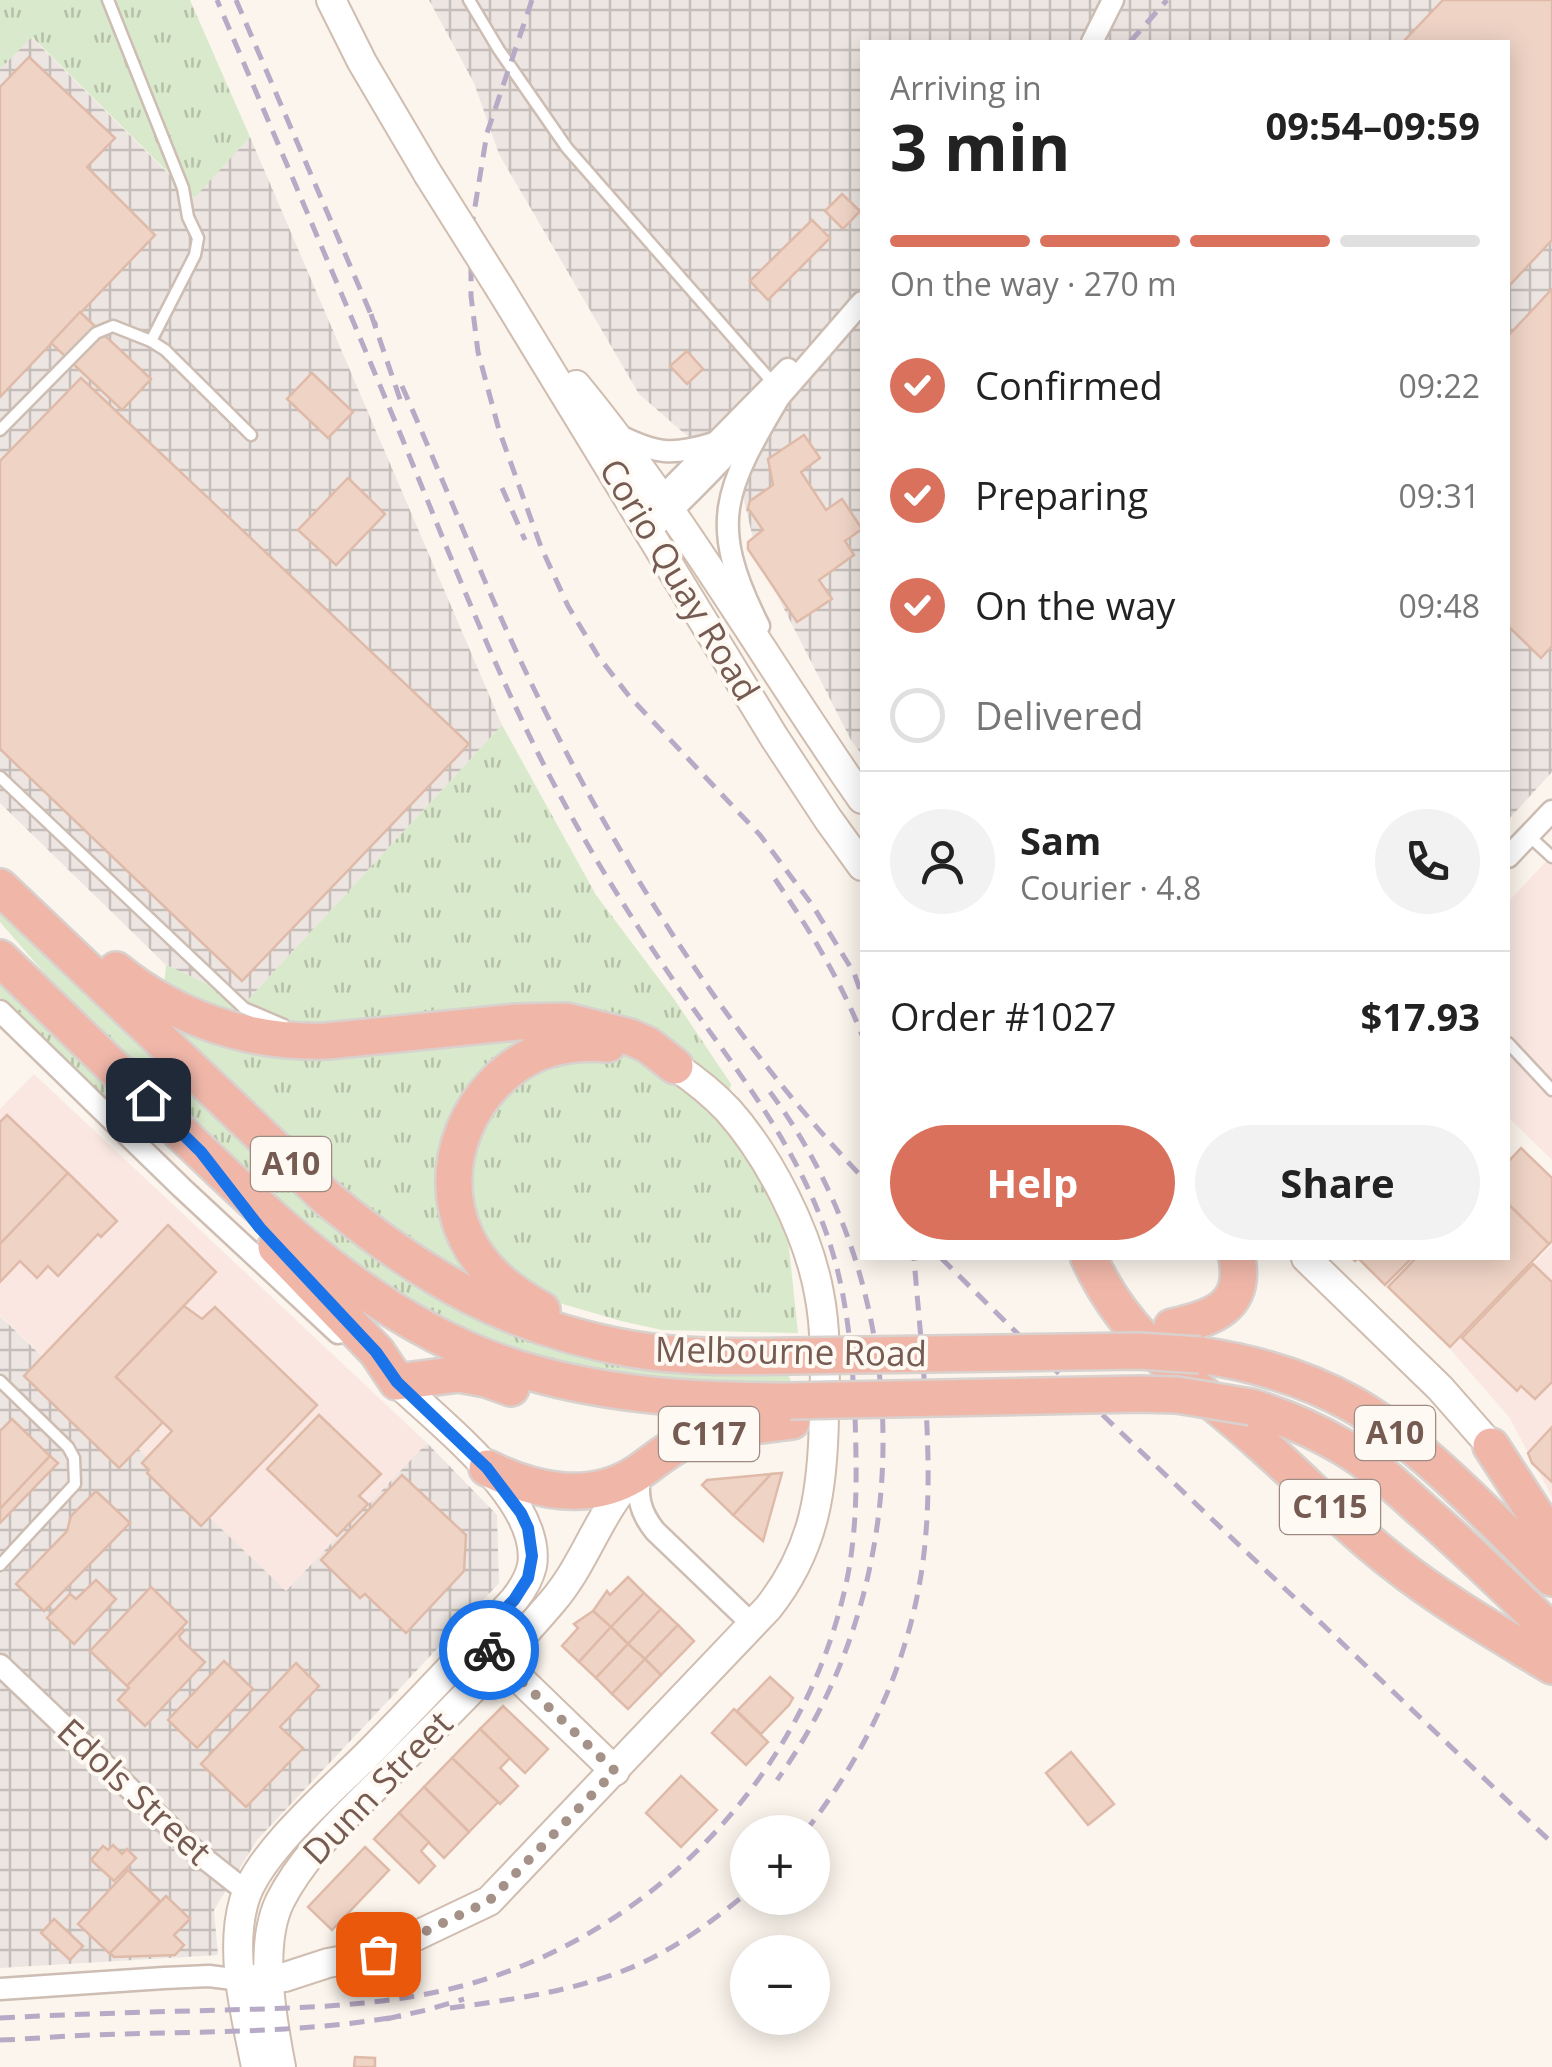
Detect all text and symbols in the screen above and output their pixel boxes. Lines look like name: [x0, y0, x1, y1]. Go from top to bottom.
text: Arriving in: [890, 66, 1042, 109]
text: 09:54–09:59: [1266, 99, 1480, 151]
text: 3 min: [890, 102, 1070, 190]
text: On the way · 270 m: [890, 262, 1177, 305]
icon: check: [890, 358, 945, 413]
text: Confirmed: [975, 359, 1163, 411]
text: 09:22: [1398, 364, 1480, 407]
street label: Corio Quay Road: [589, 449, 771, 709]
icon: check: [890, 468, 945, 523]
text: Preparing: [975, 469, 1148, 521]
text: 09:31: [1398, 474, 1480, 517]
icon: check: [890, 578, 945, 633]
text: On the way: [975, 579, 1175, 631]
text: 09:48: [1398, 584, 1480, 627]
text: Delivered: [975, 689, 1144, 741]
button: person: [890, 809, 995, 914]
button: phone: [1375, 809, 1480, 914]
text: Sam: [1020, 814, 1101, 866]
text: Courier · 4.8: [1020, 866, 1201, 909]
text: Order #1027: [890, 990, 1117, 1042]
text: $17.93: [1361, 990, 1480, 1042]
pin: [106, 1058, 191, 1143]
icon: home: [121, 1073, 176, 1128]
button: Help: [890, 1125, 1175, 1240]
button: Share: [1195, 1125, 1480, 1240]
road number: A10: [251, 1137, 331, 1191]
street label: Melbourne Road: [655, 1325, 927, 1376]
road number: A10: [1355, 1406, 1435, 1460]
road number: C117: [659, 1407, 759, 1461]
road number: C115: [1280, 1480, 1380, 1534]
courier: [439, 1600, 539, 1700]
icon: bike: [462, 1623, 517, 1678]
street label: Dunn Street: [292, 1700, 462, 1874]
street label: Edols Street: [48, 1707, 222, 1874]
map controls: [730, 1815, 830, 2035]
button: +: [730, 1815, 830, 1915]
pin: [336, 1912, 421, 1997]
icon: bag: [351, 1927, 406, 1982]
button: −: [730, 1935, 830, 2035]

